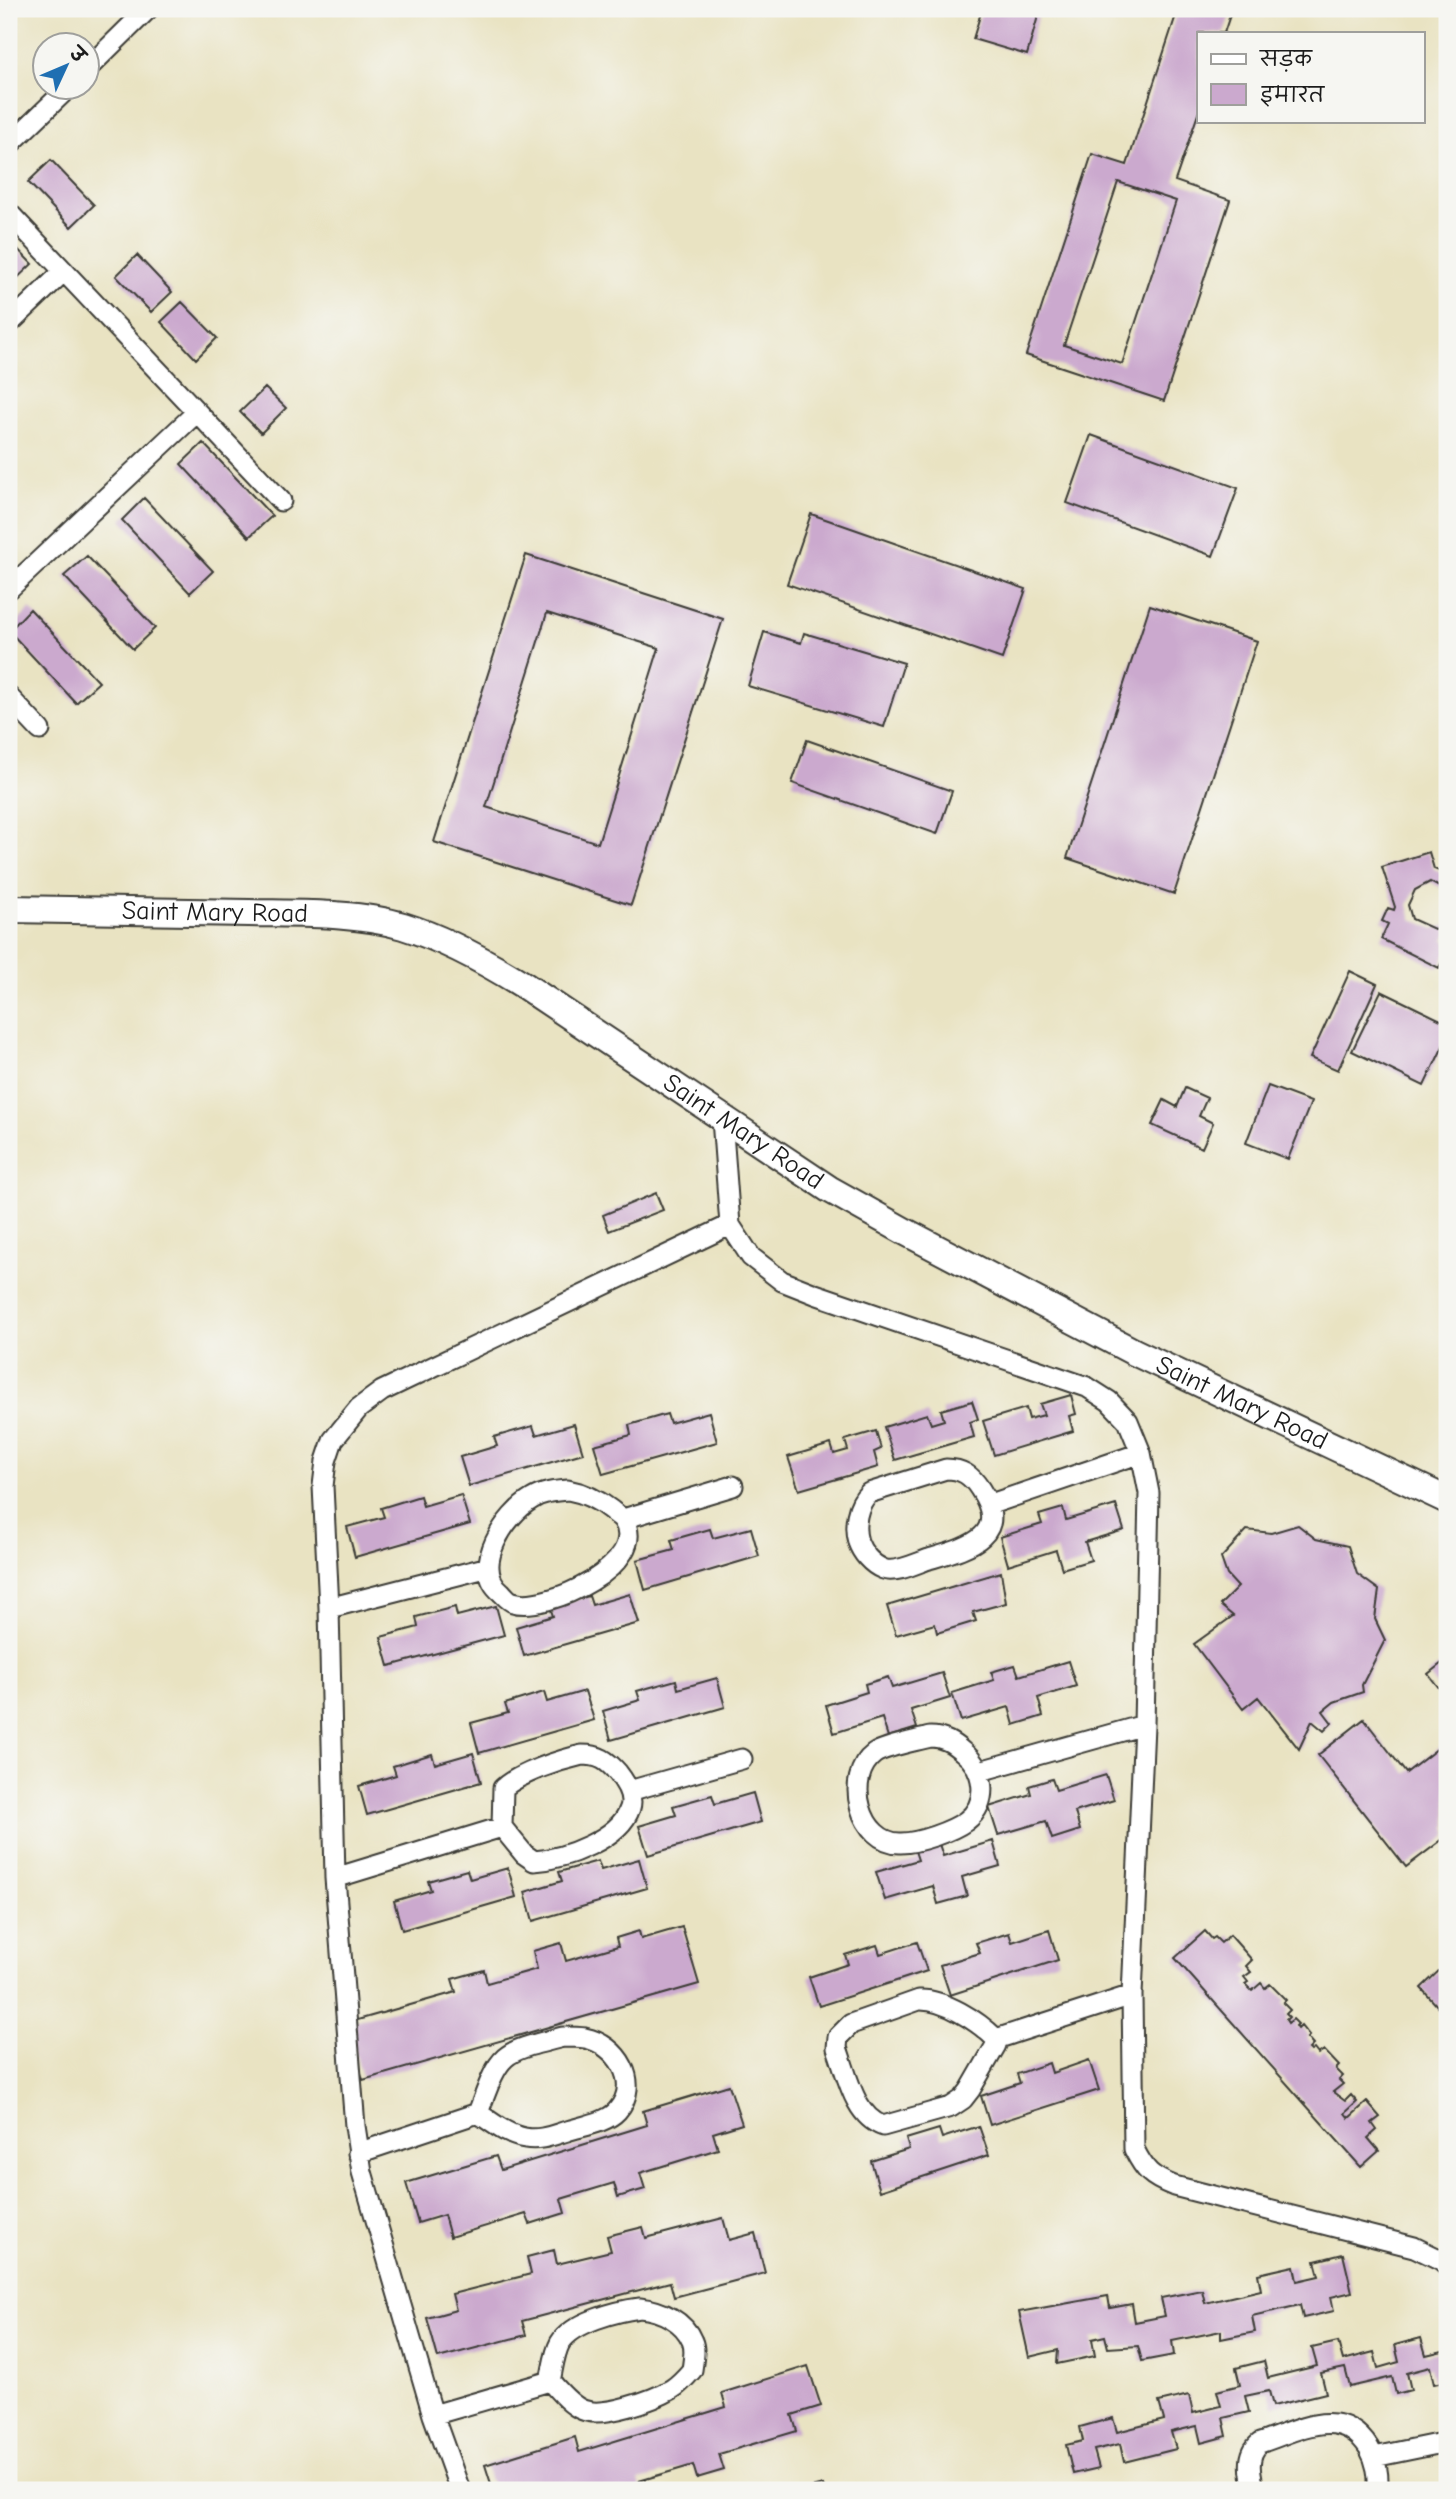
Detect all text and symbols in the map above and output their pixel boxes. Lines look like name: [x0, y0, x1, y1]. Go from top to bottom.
north arrow: [32, 32, 102, 102]
legend: [1197, 32, 1424, 122]
text: उ: [64, 41, 91, 69]
text: सड़क: [1259, 47, 1313, 72]
text: इमारत: [1260, 83, 1326, 107]
street label: Saint Mary Road: [122, 896, 308, 929]
street label: Saint Mary Road: [658, 1068, 829, 1196]
street label: Saint Mary Road: [1151, 1350, 1332, 1456]

